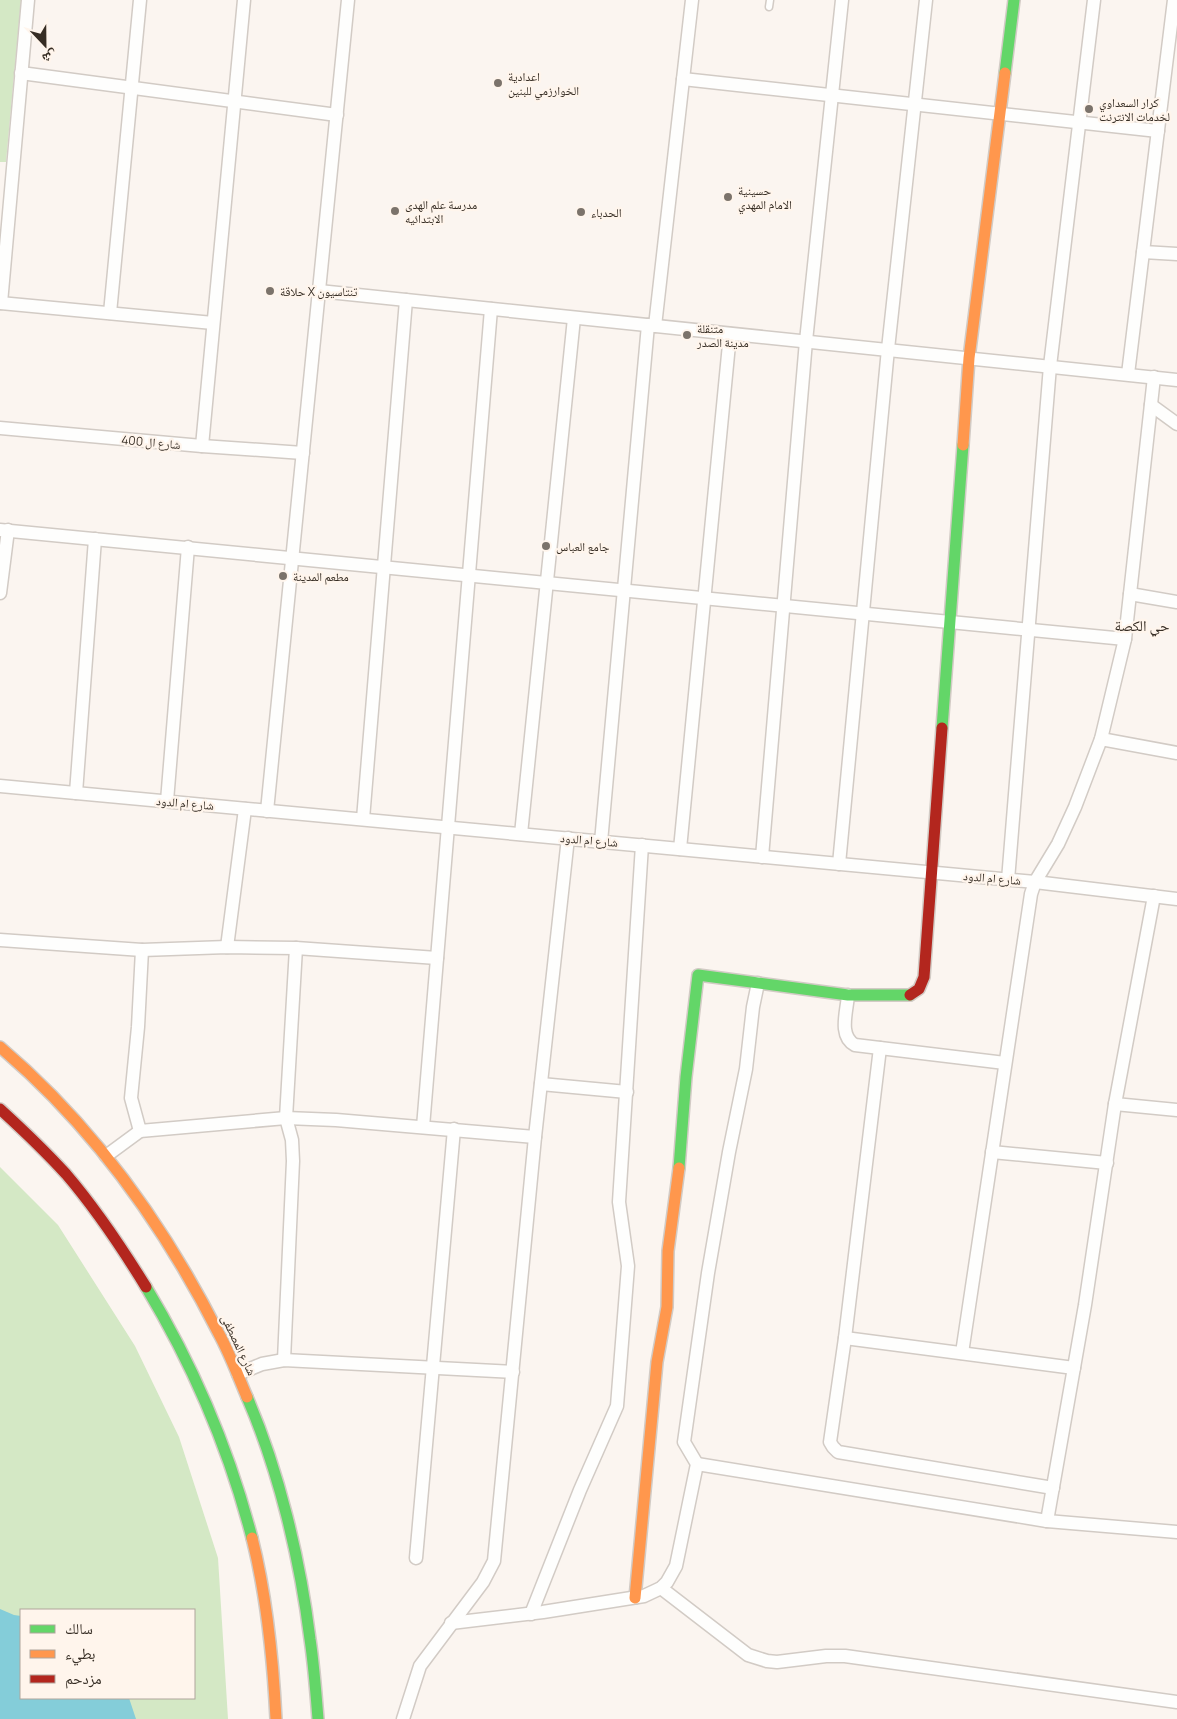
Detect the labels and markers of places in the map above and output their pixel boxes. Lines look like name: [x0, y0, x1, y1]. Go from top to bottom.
place label: اعدادية الخوارزمي للبنين: [508, 68, 579, 101]
marker: اعدادية الخوارزمي للبنين: [492, 77, 504, 89]
place label: كرار السعداوي لخدمات الانترنت: [1099, 94, 1170, 125]
marker: كرار السعداوي لخدمات الانترنت: [1083, 103, 1095, 115]
place label: حسينية الامام المهدي: [738, 182, 792, 215]
marker: حسينية الامام المهدي: [722, 191, 734, 203]
place label: مدرسة علم الهدى الابتدائيه: [405, 196, 477, 227]
place label: الحدباء: [591, 204, 622, 221]
marker: مدرسة علم الهدى الابتدائيه: [389, 205, 401, 217]
marker: الحدباء: [575, 206, 587, 218]
place label: حلاقة X تنتاسيون: [280, 283, 358, 300]
marker: حلاقة X تنتاسيون: [264, 285, 276, 297]
place label: متنقلة مدينة الصدر: [696, 320, 749, 351]
marker: متنقلة مدينة الصدر: [681, 329, 693, 341]
place label: جامع العباس: [556, 538, 610, 555]
marker: جامع العباس: [540, 540, 552, 552]
place label: مطعم المدينة: [293, 568, 349, 585]
marker: مطعم المدينة: [277, 570, 289, 582]

